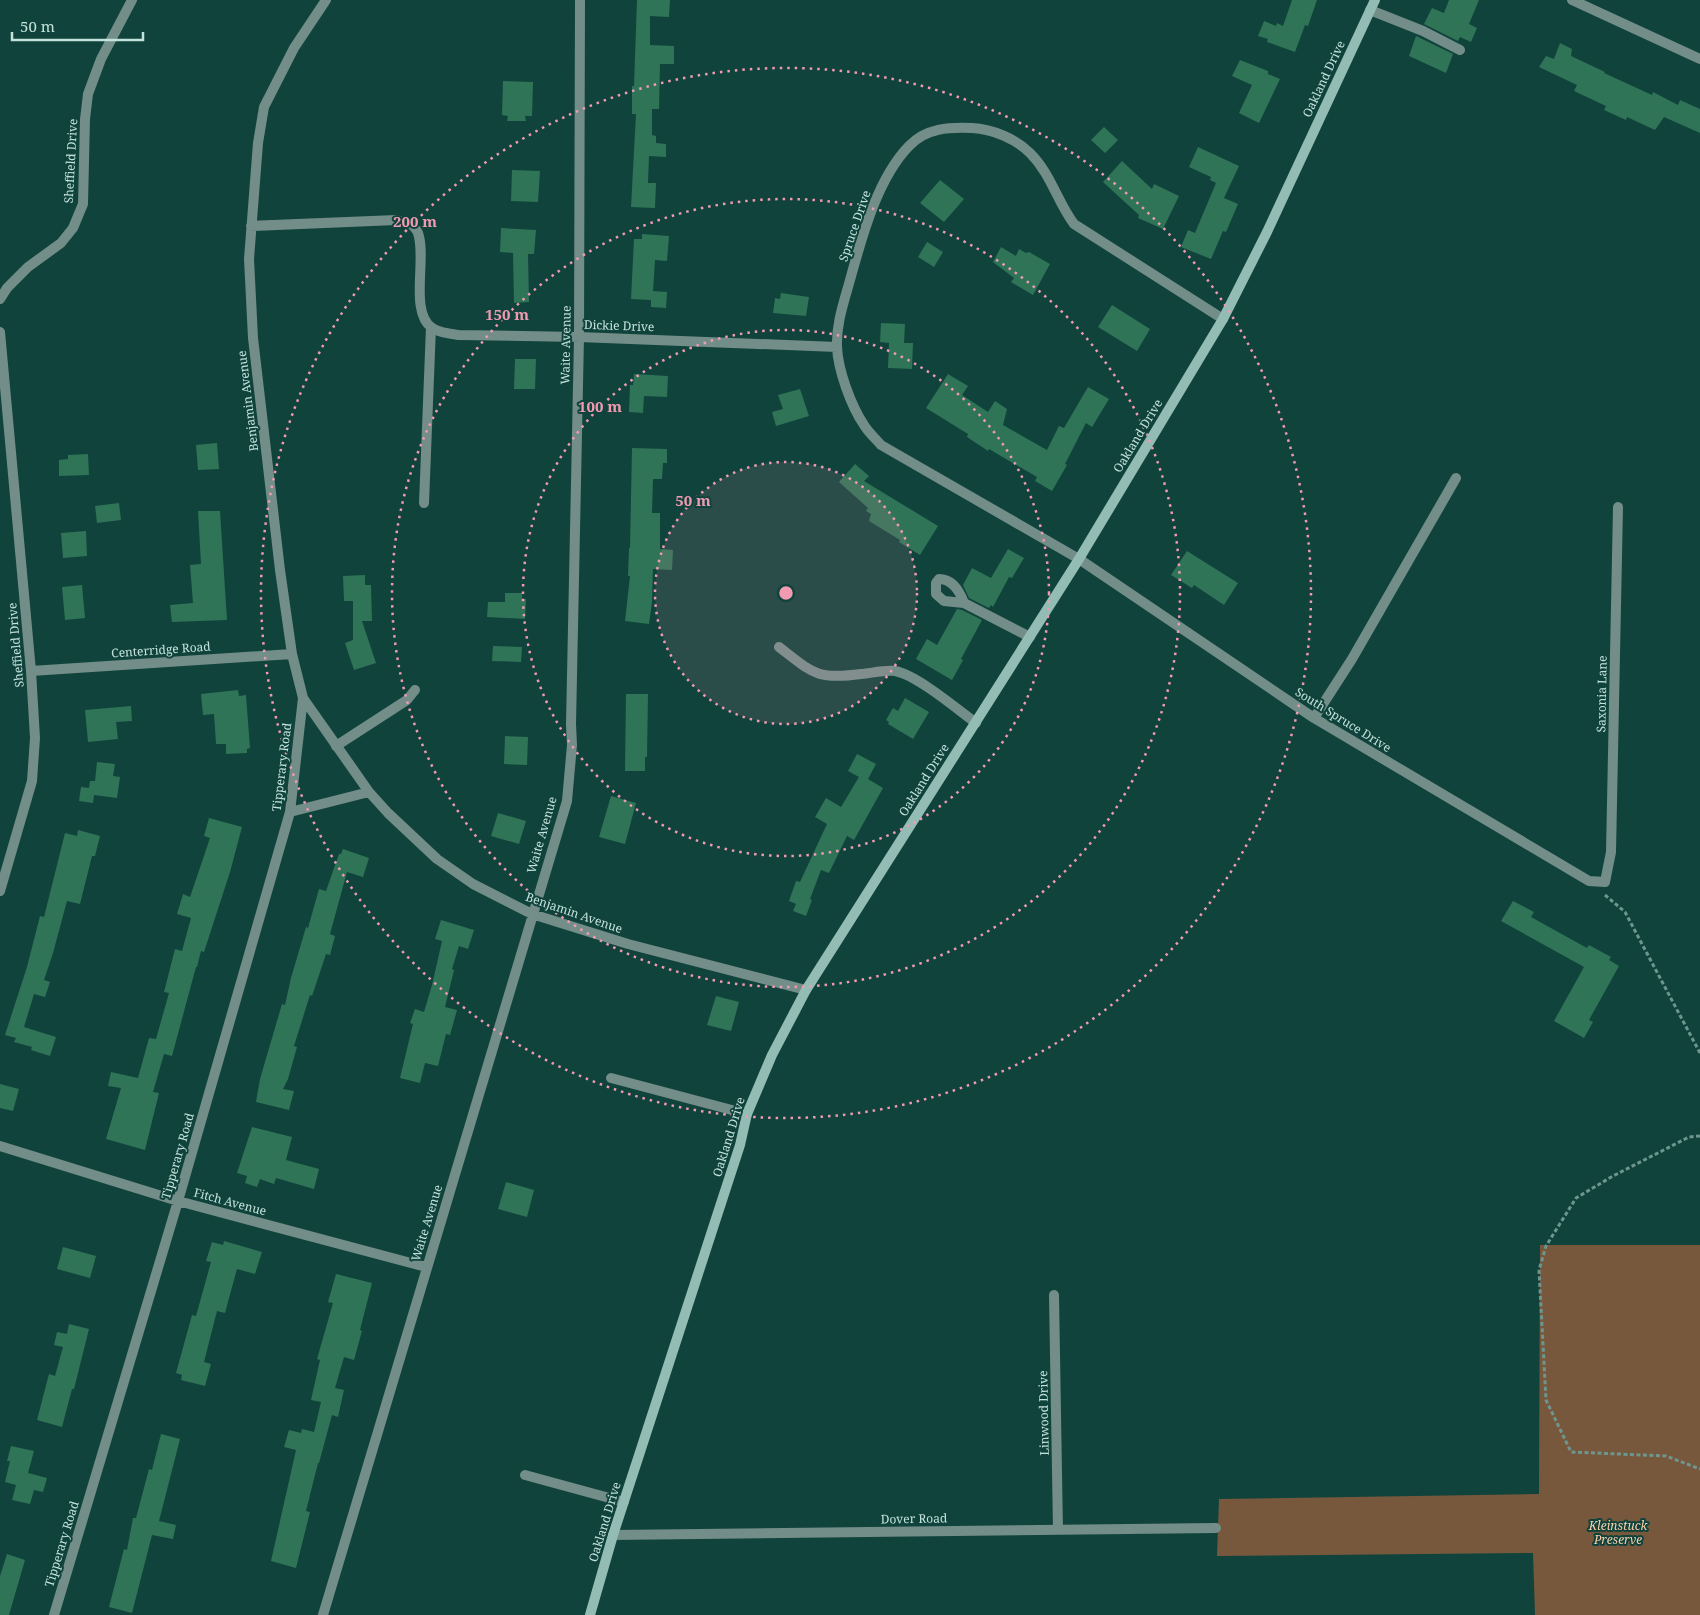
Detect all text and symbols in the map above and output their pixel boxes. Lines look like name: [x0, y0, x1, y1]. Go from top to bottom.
scale bar: [12, 10, 144, 42]
text: 50 m: [20, 16, 55, 36]
street label: Oakland Drive: [1298, 38, 1349, 120]
street label: Sheffield Drive: [60, 118, 81, 204]
street label: Spruce Drive: [834, 188, 875, 264]
text: 200 m: [393, 211, 437, 231]
text: 150 m: [485, 304, 529, 324]
street label: Waite Avenue: [556, 305, 575, 385]
street label: Dickie Drive: [584, 316, 655, 335]
street label: Benjamin Avenue: [233, 350, 262, 452]
text: 100 m: [578, 396, 622, 416]
street label: Oakland Drive: [1109, 396, 1166, 476]
text: 50 m: [675, 490, 711, 510]
centre of rings: [777, 584, 795, 602]
street label: Sheffield Drive: [3, 602, 28, 688]
street label: Centerridge Road: [111, 638, 212, 661]
street label: Saxonia Lane: [1592, 655, 1611, 733]
street label: South Spruce Drive: [1292, 683, 1395, 756]
street label: Tipperary Road: [268, 721, 295, 812]
street label: Oakland Drive: [894, 740, 953, 819]
street label: Waite Avenue: [522, 795, 561, 875]
street label: Benjamin Avenue: [524, 888, 625, 937]
street label: Oakland Drive: [708, 1095, 749, 1179]
street label: Tipperary Road: [157, 1110, 198, 1201]
street label: Waite Avenue: [407, 1183, 446, 1263]
street label: Fitch Avenue: [192, 1184, 268, 1219]
street label: Linwood Drive: [1034, 1370, 1053, 1456]
street label: Oakland Drive: [584, 1480, 625, 1564]
street label: Tipperary Road: [40, 1498, 83, 1589]
street label: Dover Road: [880, 1509, 948, 1528]
park label: Kleinstuck Preserve: [1588, 1517, 1648, 1548]

